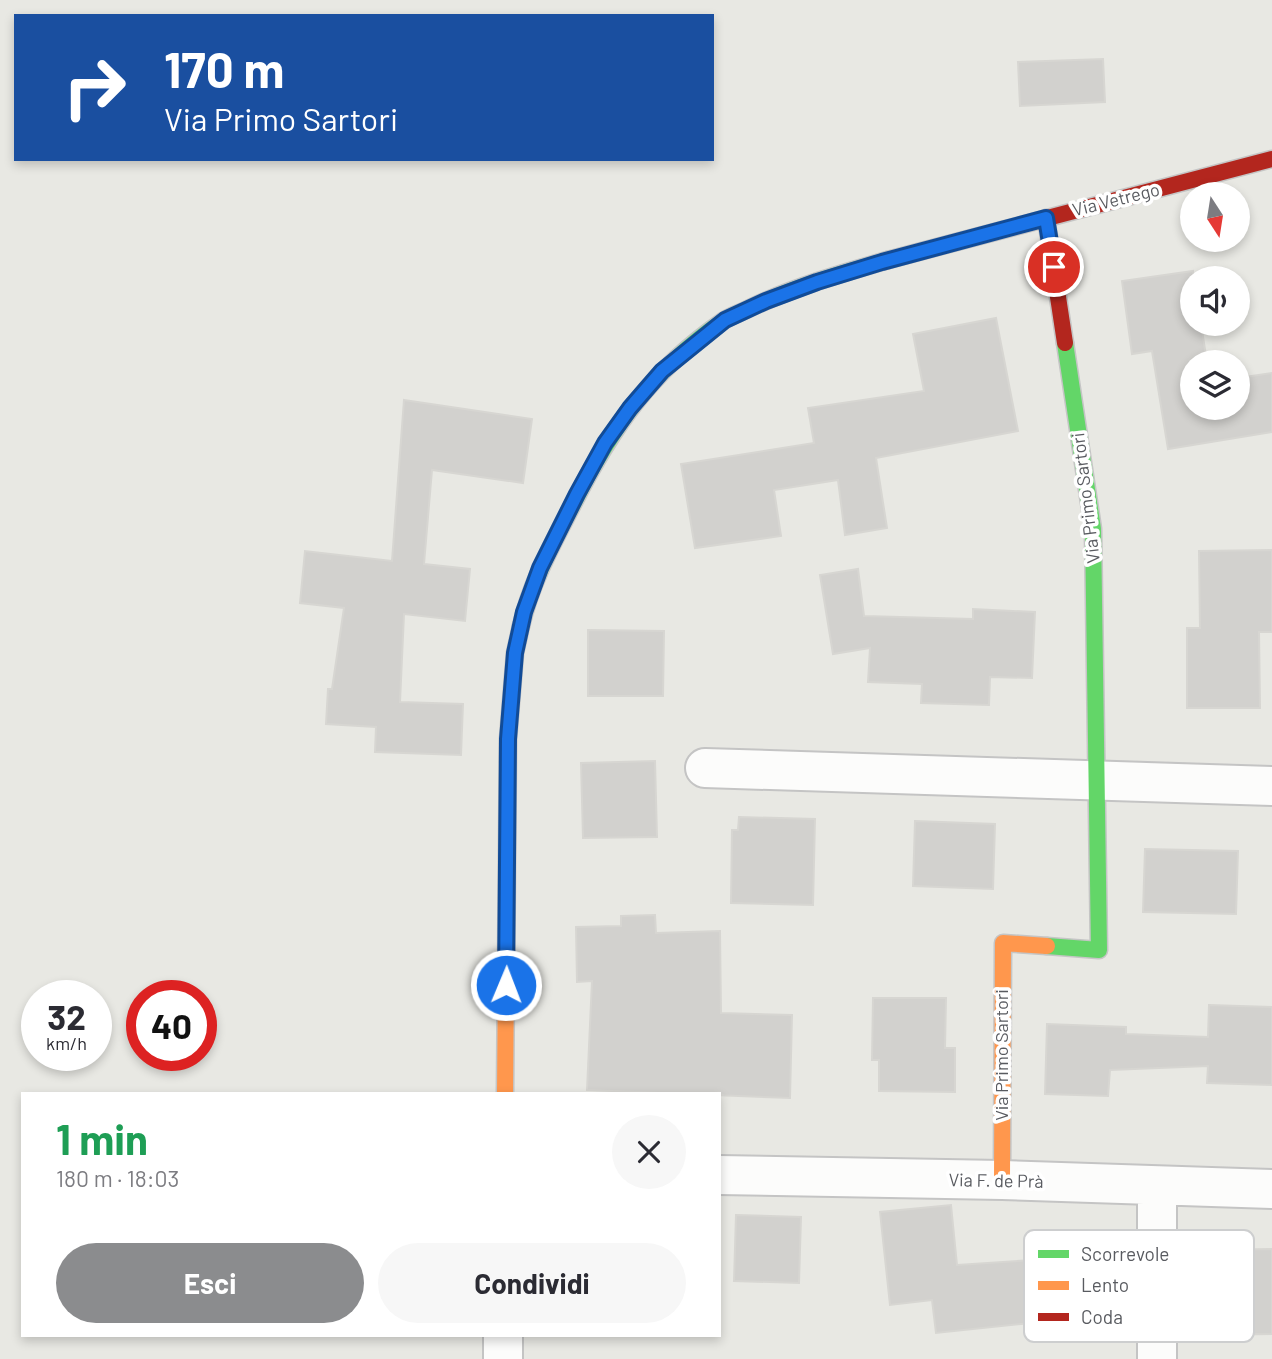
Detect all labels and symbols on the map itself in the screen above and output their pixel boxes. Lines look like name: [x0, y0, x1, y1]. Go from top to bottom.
street label: Via Vetrego: [1070, 178, 1162, 220]
north arrow: [1180, 182, 1250, 252]
pin: [1024, 237, 1084, 297]
street label: Via Primo Sartori: [1066, 431, 1104, 565]
position arrow: [469, 948, 543, 1022]
speed limit sign: 40: [126, 980, 217, 1071]
street label: Via Primo Sartori: [990, 989, 1012, 1121]
street label: Via F. de Prà: [948, 1168, 1044, 1192]
legend: [1024, 1230, 1254, 1342]
text: Scorrevole: [1081, 1242, 1169, 1265]
text: Lento: [1081, 1273, 1129, 1296]
text: Coda: [1081, 1305, 1123, 1328]

